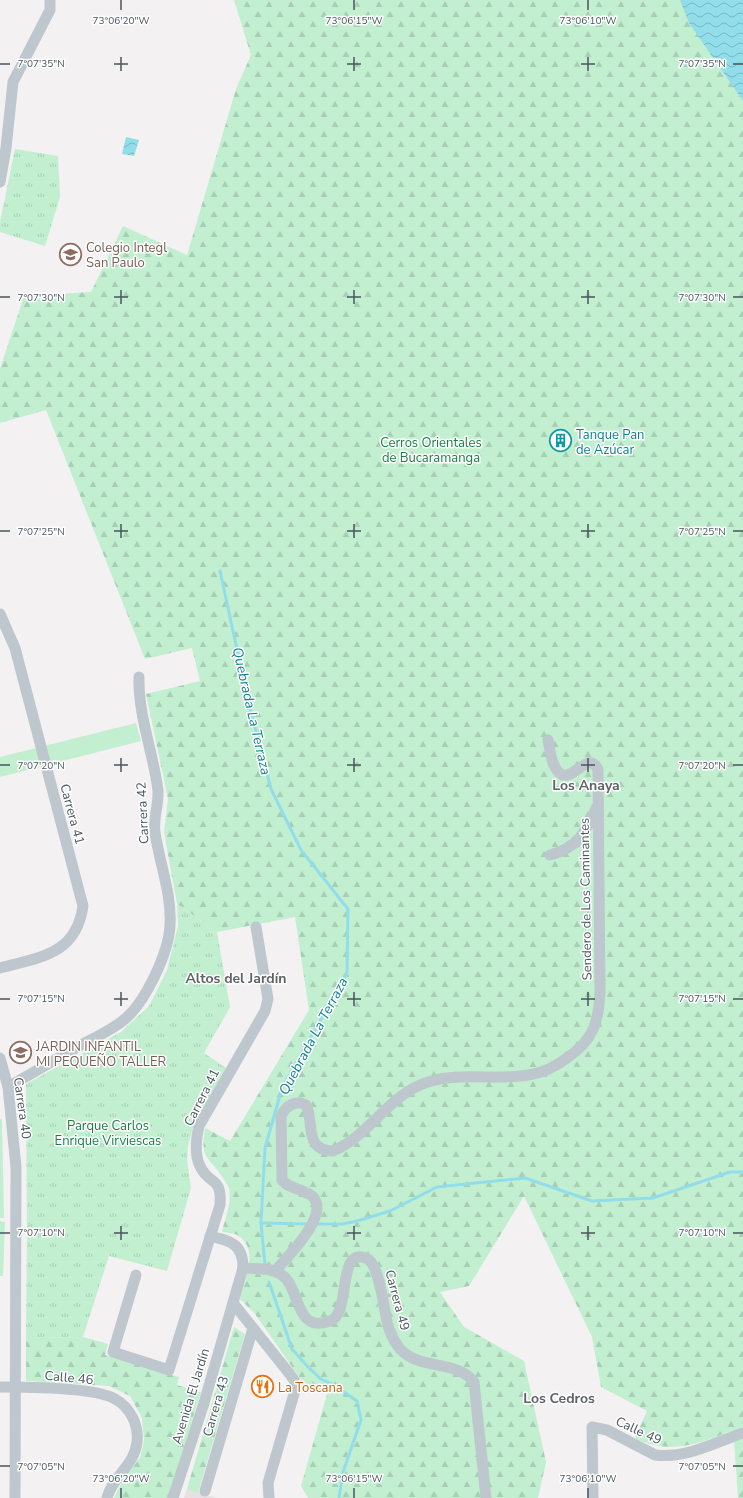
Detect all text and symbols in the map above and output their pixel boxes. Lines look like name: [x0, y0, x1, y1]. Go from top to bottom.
text: 73°06'20"W: [93, 14, 149, 28]
text: 73°06'15"W: [326, 14, 382, 28]
text: 73°06'10"W: [560, 14, 616, 28]
text: 7°07'35"N: [17, 57, 65, 71]
text: 7°07'35"N: [678, 57, 726, 71]
place label: Colegio Integl San Paulo: [86, 239, 167, 272]
school or university icon: Colegio Integl San Paulo: [57, 241, 83, 267]
text: 7°07'30"N: [17, 291, 65, 305]
text: 7°07'30"N: [678, 291, 726, 305]
place label: Tanque Pan de Azúcar: [576, 426, 644, 459]
building icon: Tanque Pan de Azúcar: [547, 428, 573, 454]
park label: Cerros Orientales de Bucaramanga: [380, 434, 482, 467]
text: 7°07'25"N: [17, 525, 65, 539]
text: 7°07'25"N: [678, 525, 726, 539]
water label: Quebrada La Terraza: [228, 645, 275, 777]
text: 7°07'20"N: [17, 759, 65, 773]
text: 7°07'20"N: [678, 759, 726, 773]
district label: Los Anaya: [552, 776, 620, 795]
street label: Carrera 41: [55, 782, 89, 847]
street label: Carrera 42: [132, 782, 154, 844]
street label: Sendero de Los Caminantes: [576, 818, 596, 980]
district label: Altos del Jardín: [185, 969, 287, 988]
water label: Quebrada La Terraza: [274, 974, 352, 1098]
text: 7°07'15"N: [17, 992, 65, 1006]
text: 7°07'15"N: [678, 992, 726, 1006]
place label: JARDIN INFANTIL MI PEQUEÑO TALLER: [35, 1038, 167, 1071]
school or university icon: JARDIN INFANTIL MI PEQUEÑO TALLER: [7, 1040, 33, 1066]
street label: Carrera 41: [180, 1066, 224, 1129]
street label: Carrera 40: [9, 1076, 35, 1140]
park label: Parque Carlos Enrique Virviescas: [55, 1117, 161, 1150]
text: 7°07'10"N: [17, 1226, 65, 1240]
text: 7°07'10"N: [678, 1226, 726, 1240]
street label: Carrera 49: [380, 1268, 414, 1333]
street label: Avenida El Jardín: [168, 1346, 214, 1446]
street label: Calle 46: [44, 1367, 94, 1389]
street label: Carrera 43: [199, 1374, 233, 1439]
restaurant icon: La Toscana: [249, 1374, 275, 1400]
place label: La Toscana: [278, 1379, 343, 1397]
district label: Los Cedros: [523, 1389, 595, 1408]
street label: Calle 49: [613, 1412, 665, 1449]
text: 7°07'05"N: [17, 1460, 65, 1474]
text: 7°07'05"N: [678, 1460, 726, 1474]
text: 73°06'20"W: [93, 1472, 149, 1486]
text: 73°06'15"W: [326, 1472, 382, 1486]
text: 73°06'10"W: [560, 1472, 616, 1486]

